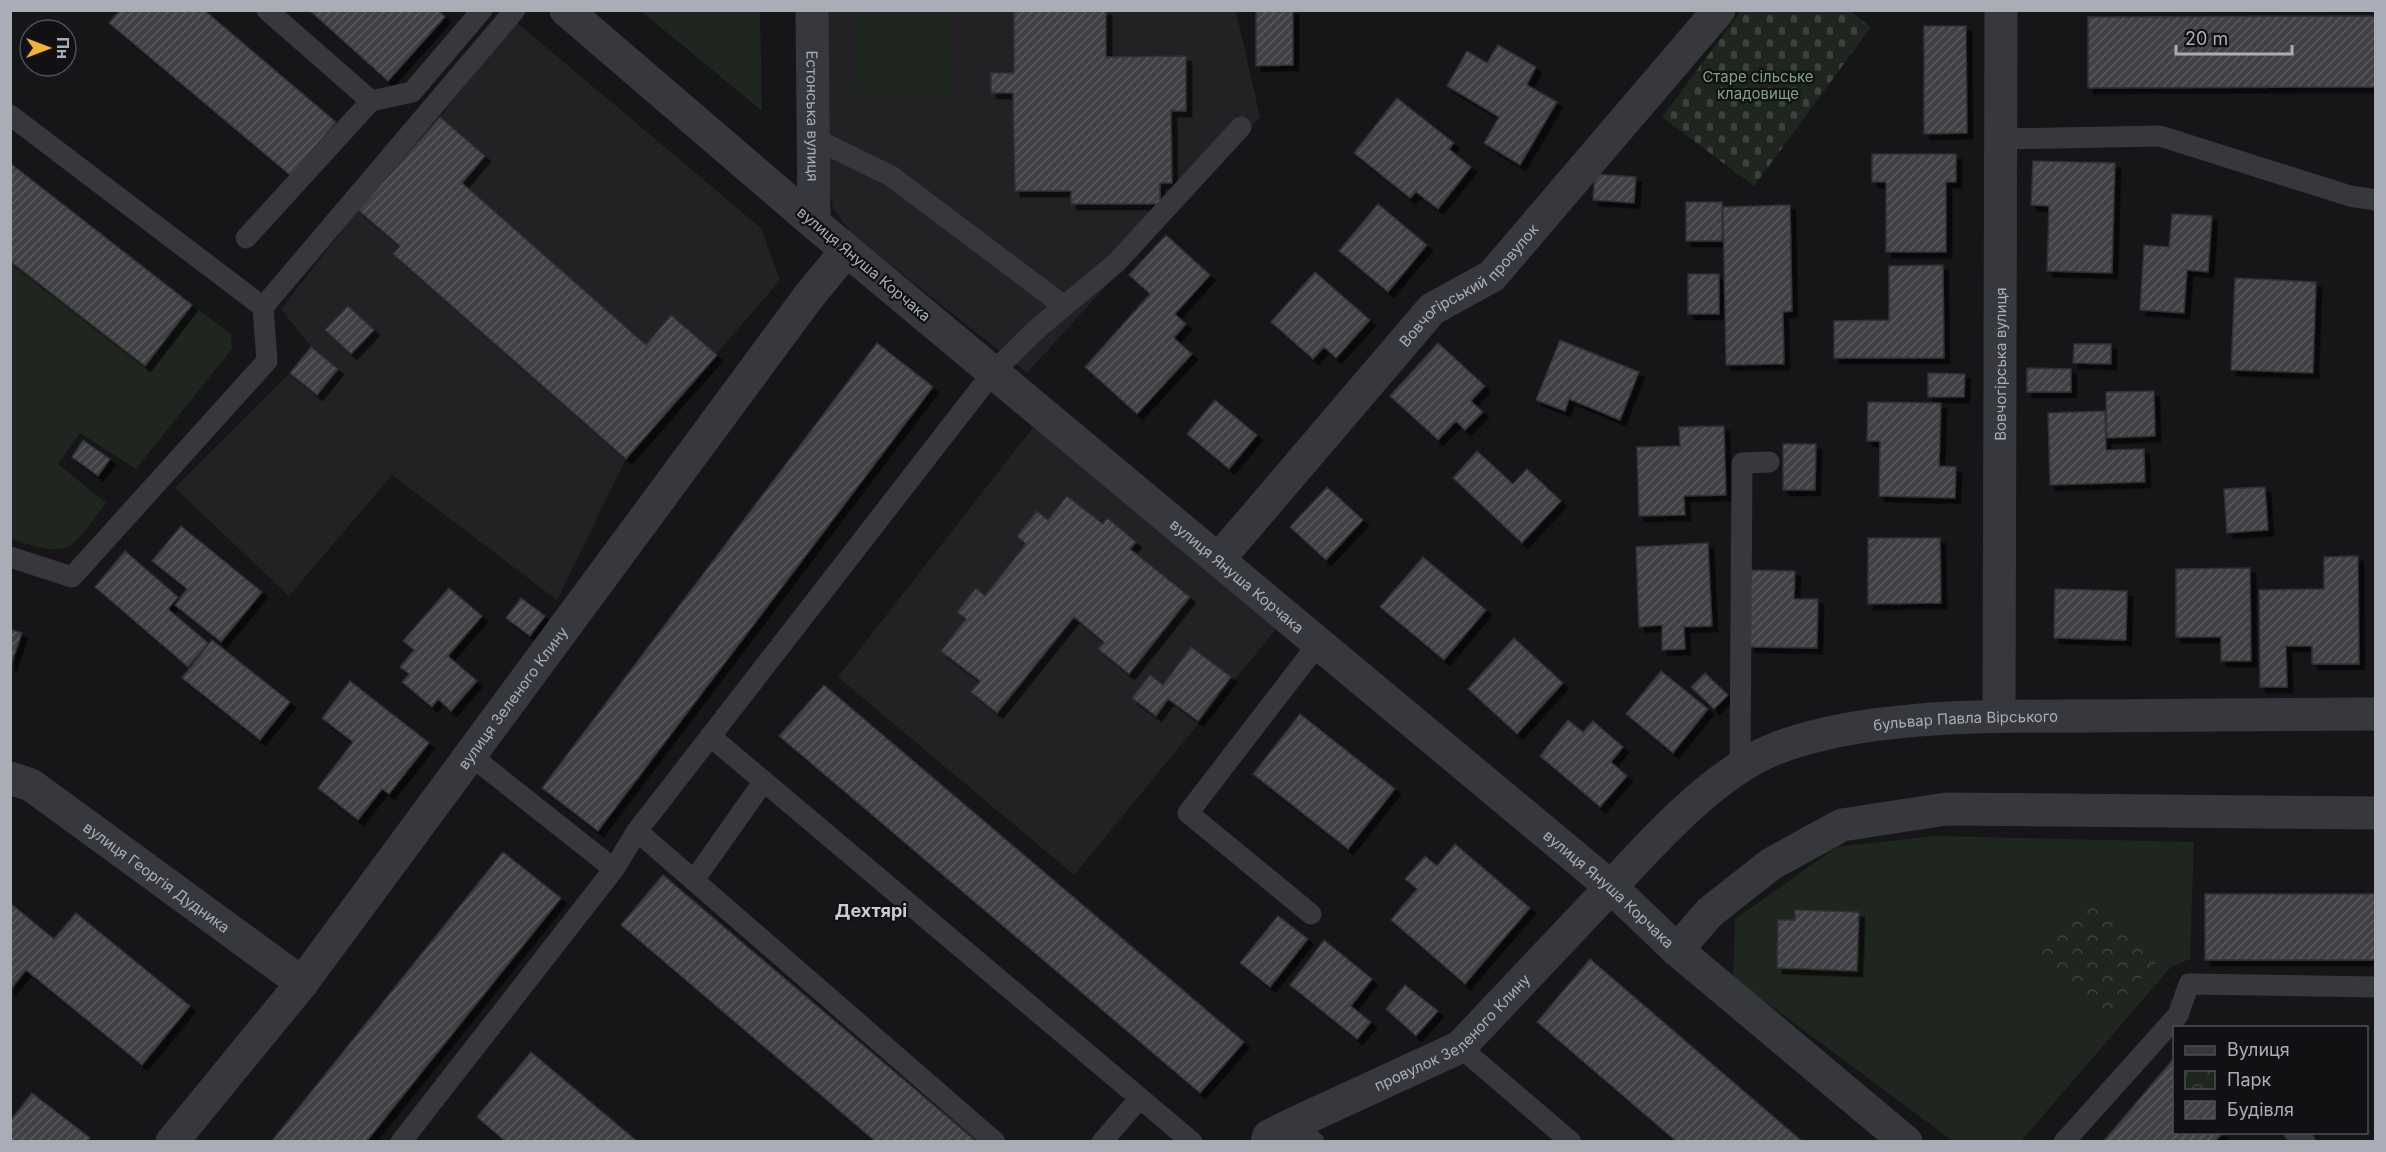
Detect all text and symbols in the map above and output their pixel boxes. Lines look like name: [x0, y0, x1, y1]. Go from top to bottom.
north arrow: [18, 18, 78, 78]
scale bar: [2176, 18, 2292, 56]
text: 20 m: [2185, 28, 2228, 49]
text: Пн: [53, 37, 73, 59]
street label: Естонська вулиця: [803, 50, 823, 182]
park label: Старе сільське кладовище: [1702, 67, 1814, 103]
street label: вулиця Януша Корчака: [793, 203, 935, 325]
street label: Вовчогірський провулок: [1395, 220, 1542, 350]
street label: Вовчогірська вулиця: [1990, 287, 2010, 441]
street label: вулиця Януша Корчака: [1166, 514, 1308, 637]
street label: вулиця Зеленого Клину: [454, 622, 572, 773]
street label: бульвар Павла Вірського: [1872, 706, 2058, 734]
street label: вулиця Георгія Дудника: [80, 817, 234, 937]
street label: вулиця Януша Корчака: [1540, 825, 1678, 952]
district label: Дехтярі: [835, 900, 907, 921]
street label: провулок Зеленого Клину: [1371, 969, 1534, 1095]
legend: [2173, 1026, 2368, 1134]
text: Вулиця: [2227, 1039, 2290, 1060]
text: Парк: [2227, 1069, 2272, 1090]
text: Будівля: [2227, 1099, 2294, 1120]

